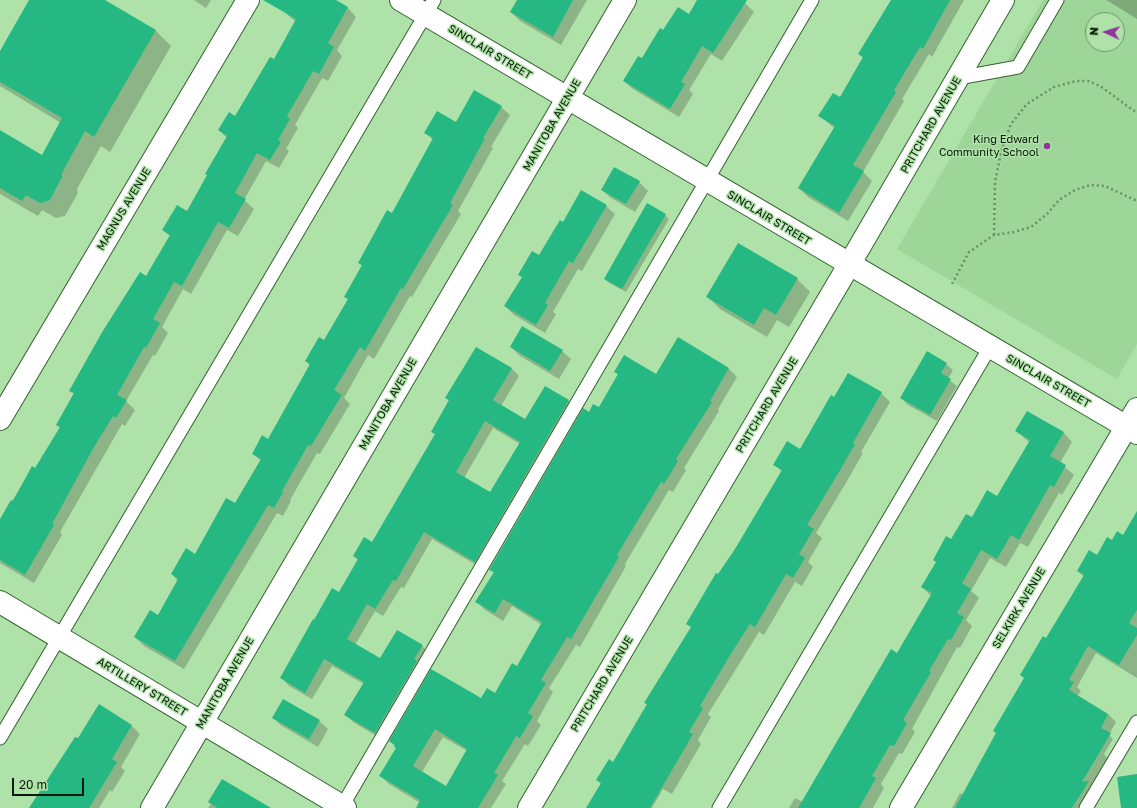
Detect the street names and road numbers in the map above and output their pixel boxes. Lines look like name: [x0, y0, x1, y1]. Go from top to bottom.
street label: SINCLAIR STREET: [446, 22, 534, 82]
street label: PRITCHARD AVENUE: [898, 74, 964, 176]
street label: MANITOBA AVENUE: [520, 77, 584, 173]
street label: MAGNUS AVENUE: [94, 165, 154, 253]
street label: SINCLAIR STREET: [725, 188, 813, 248]
street label: SINCLAIR STREET: [1003, 351, 1093, 411]
street label: PRITCHARD AVENUE: [733, 355, 801, 455]
street label: MANITOBA AVENUE: [356, 356, 420, 452]
street label: SELKIRK AVENUE: [990, 565, 1048, 651]
street label: PRITCHARD AVENUE: [568, 634, 636, 734]
street label: MANITOBA AVENUE: [193, 635, 257, 731]
street label: ARTILLERY STREET: [95, 655, 189, 719]

